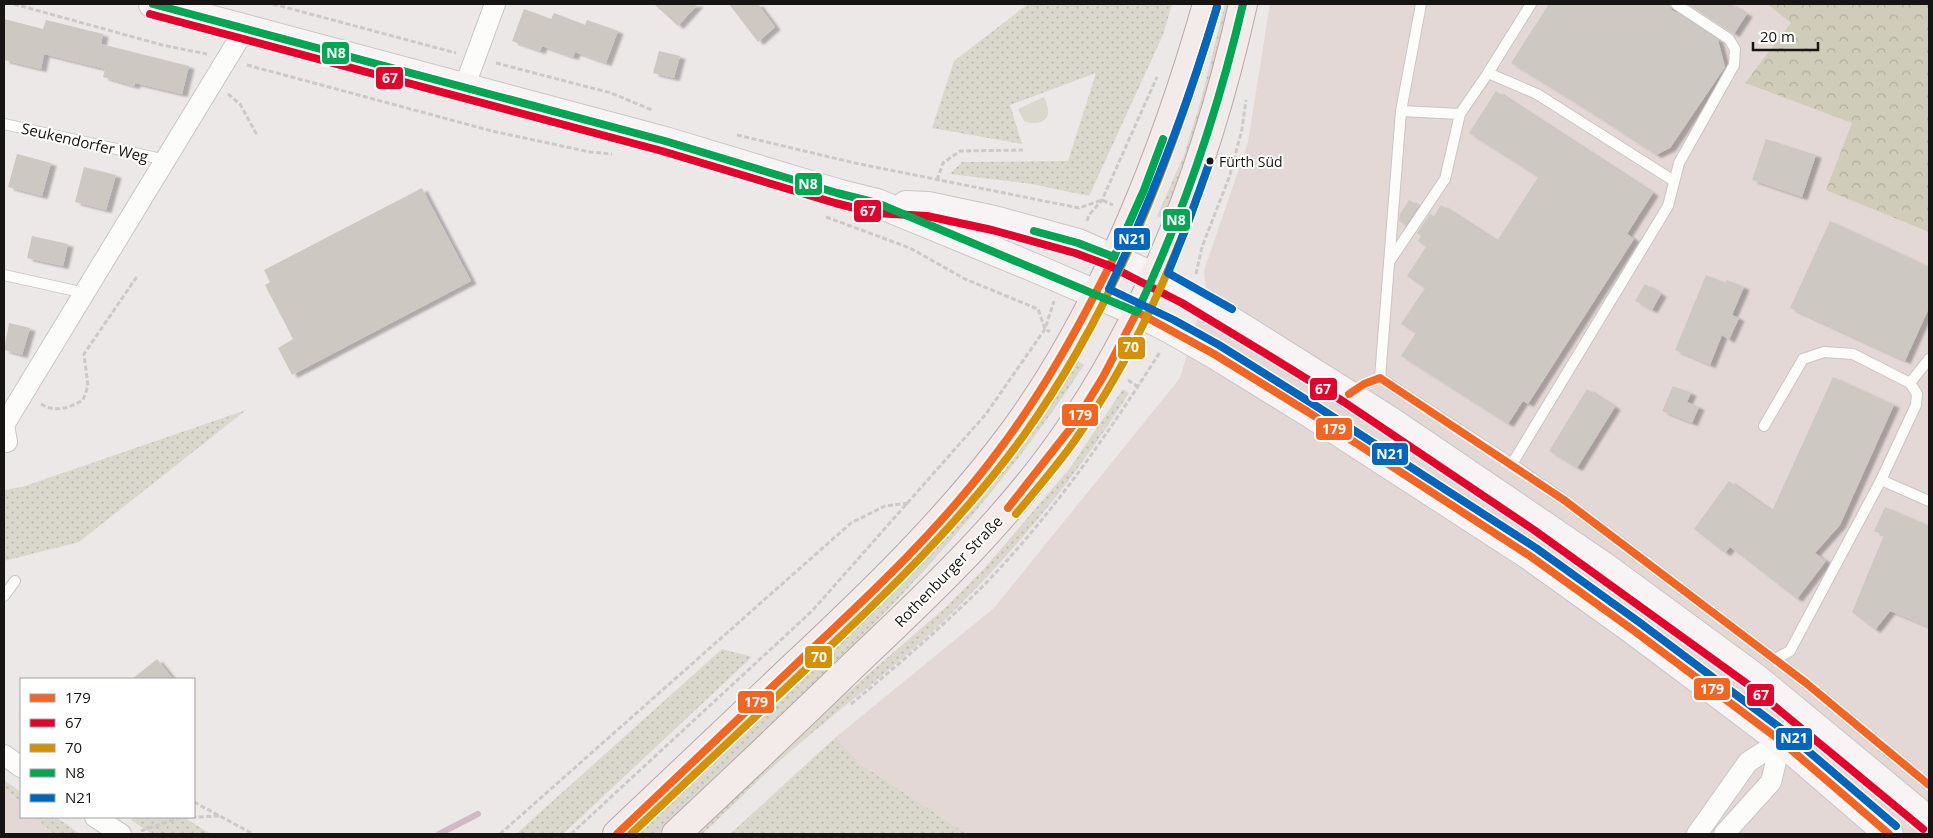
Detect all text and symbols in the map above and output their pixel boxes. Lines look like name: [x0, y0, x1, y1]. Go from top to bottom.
scale bar: [1753, 20, 1818, 52]
text: 20 m: [1760, 26, 1795, 46]
line badge: N8: [321, 41, 350, 65]
text: N8: [326, 43, 346, 62]
line badge: 67: [375, 66, 404, 90]
text: 67: [382, 68, 398, 87]
street label: Seukendorfer Weg: [20, 118, 150, 166]
place label: Fürth Süd: [1219, 152, 1283, 171]
marker: Fürth Süd: [1205, 156, 1215, 166]
line badge: N8: [794, 172, 823, 196]
text: N8: [798, 174, 818, 193]
line badge: 67: [853, 199, 882, 223]
text: 67: [860, 201, 876, 220]
line badge: N8: [1162, 208, 1191, 232]
text: N8: [1166, 210, 1186, 229]
line badge: N21: [1113, 227, 1151, 251]
text: N21: [1118, 229, 1146, 248]
line badge: 70: [1117, 336, 1146, 360]
text: 70: [1123, 337, 1139, 356]
line badge: 67: [1309, 377, 1338, 401]
text: 67: [1315, 379, 1331, 398]
line badge: 179: [1061, 403, 1099, 427]
text: 179: [1068, 405, 1092, 424]
line badge: 179: [1315, 417, 1353, 441]
text: 179: [1322, 419, 1346, 438]
line badge: N21: [1371, 442, 1409, 466]
text: N21: [1376, 444, 1404, 463]
street label: Rothenburger Straße: [890, 511, 1006, 631]
line badge: 70: [804, 645, 833, 669]
text: 70: [811, 647, 827, 666]
line badge: 179: [1693, 677, 1731, 701]
legend: [20, 678, 195, 818]
text: 179: [1700, 679, 1724, 698]
line badge: 67: [1746, 683, 1775, 707]
text: 67: [1753, 685, 1769, 704]
text: 179: [65, 687, 91, 707]
line badge: 179: [737, 690, 775, 714]
text: 179: [744, 692, 768, 711]
text: 67: [65, 712, 82, 732]
line badge: N21: [1775, 727, 1813, 751]
text: N21: [1780, 728, 1808, 747]
text: 70: [65, 737, 82, 757]
text: N8: [65, 762, 85, 782]
text: N21: [65, 787, 93, 807]

